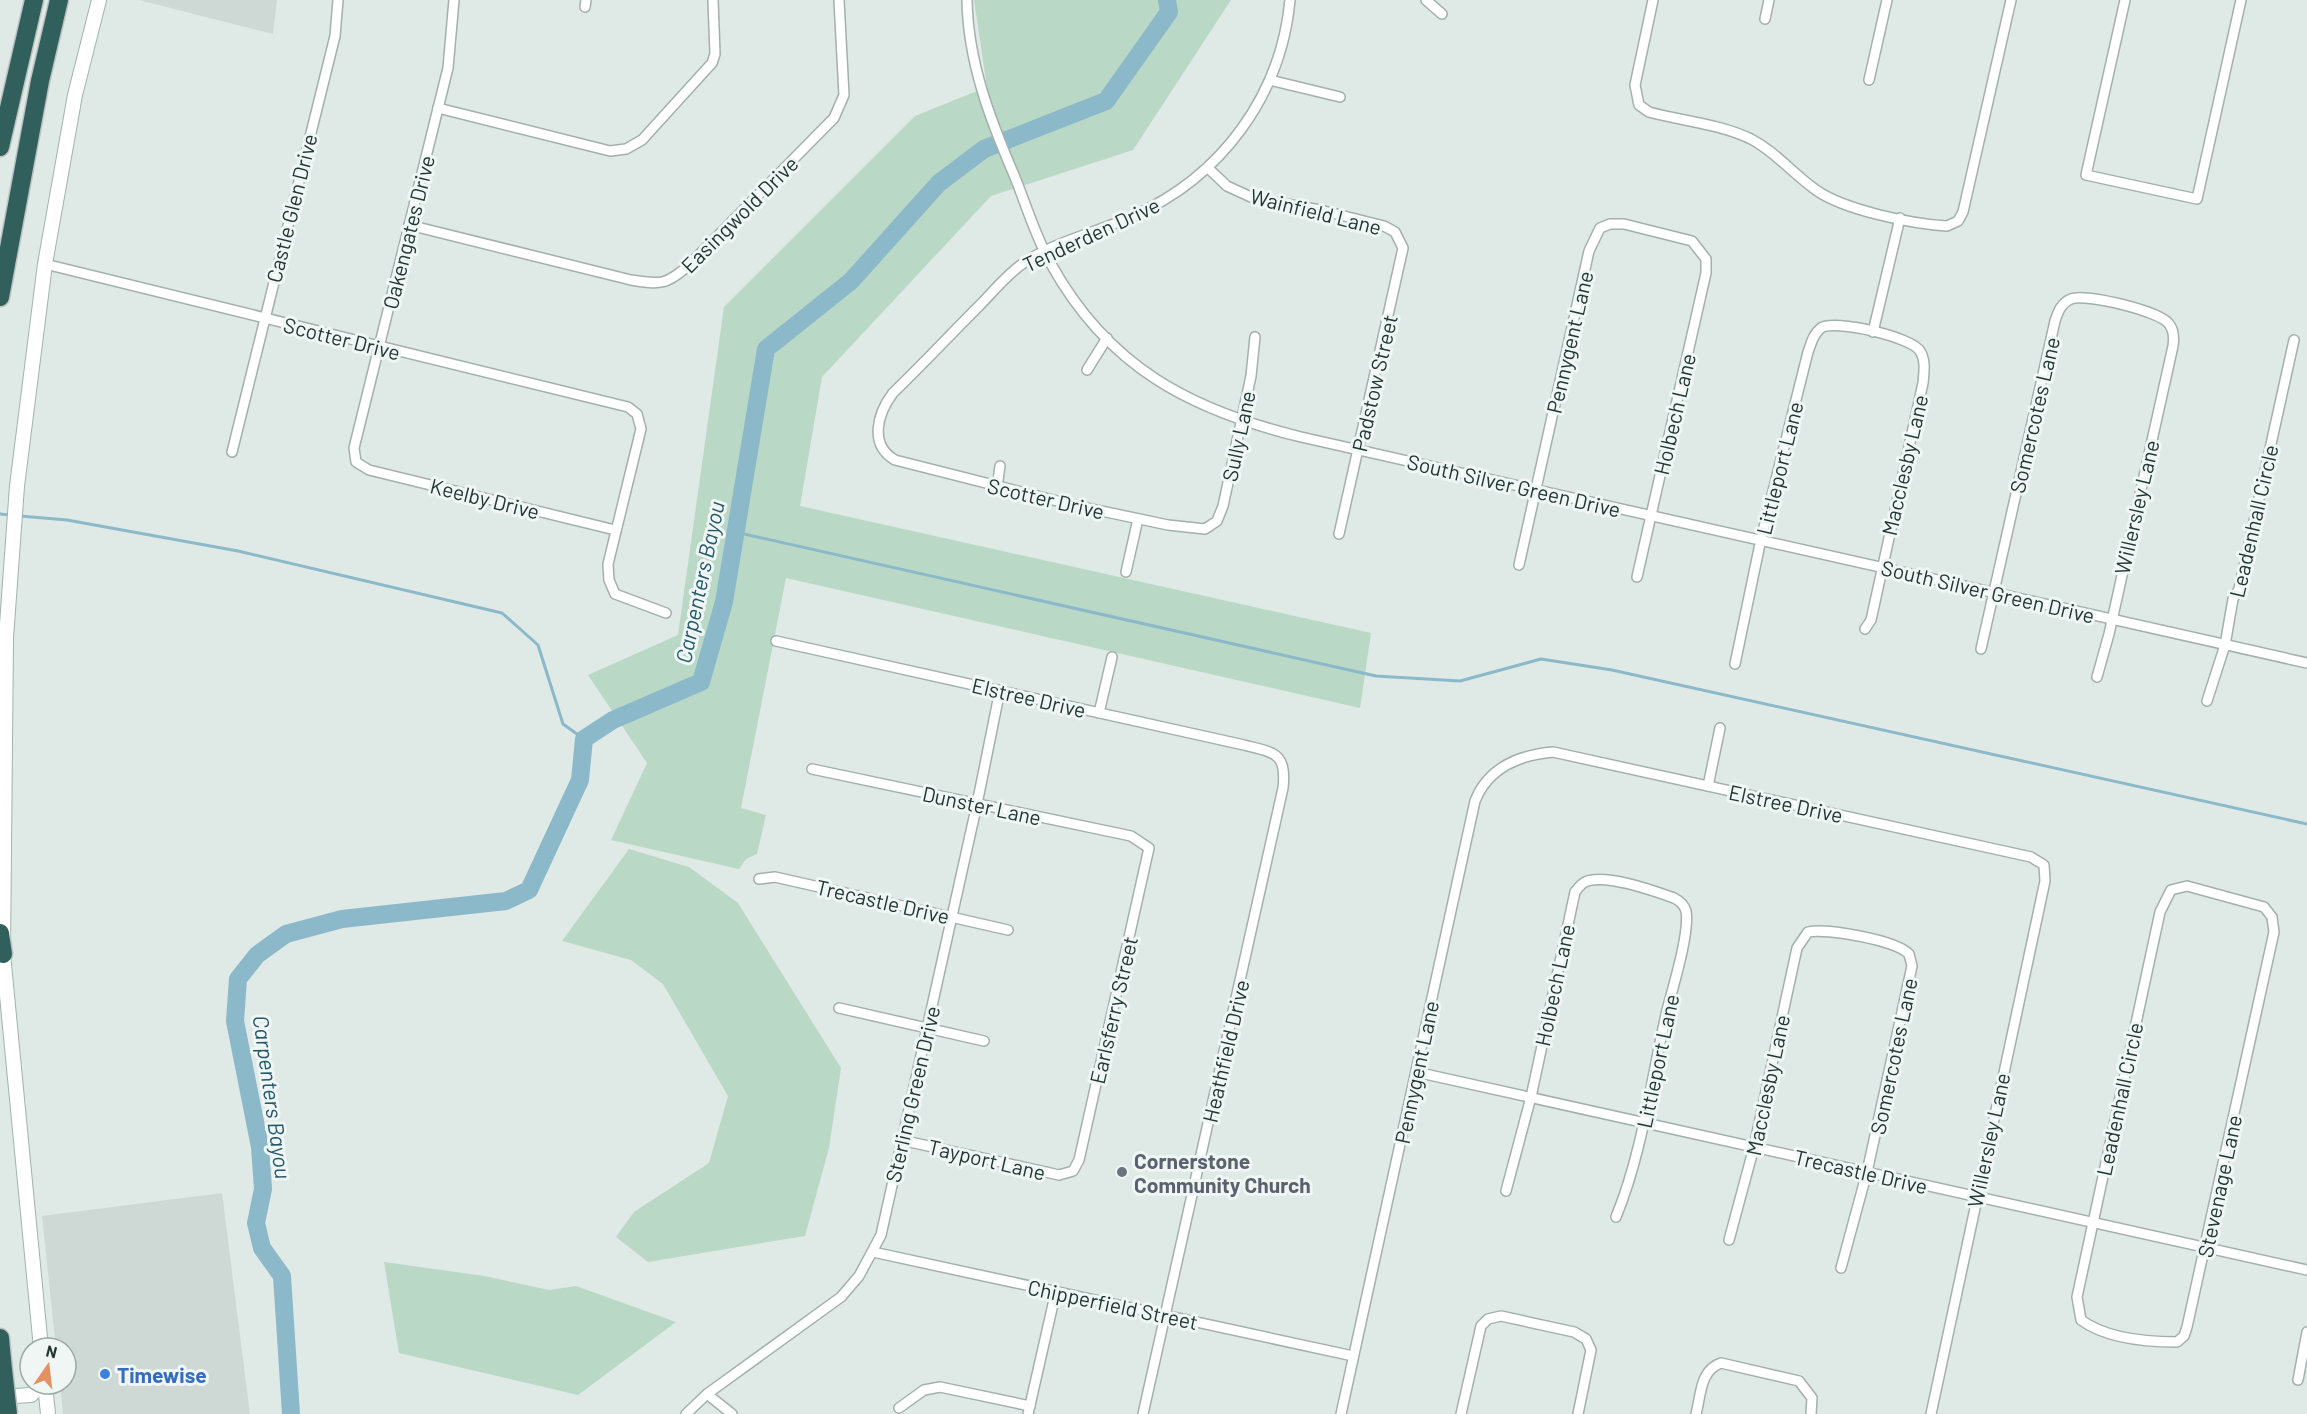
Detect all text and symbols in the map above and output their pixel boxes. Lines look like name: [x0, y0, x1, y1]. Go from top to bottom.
street label: Castle Glen Drive: [260, 131, 322, 285]
street label: Easingwold Drive: [675, 150, 803, 278]
street label: Oakengates Drive: [377, 153, 439, 311]
street label: Wainfield Lane: [1248, 183, 1384, 239]
street label: Tenderden Drive: [1019, 191, 1163, 277]
street label: Pennygent Lane: [1540, 268, 1598, 416]
street label: Scotter Drive: [281, 311, 403, 365]
street label: Padstow Street: [1346, 312, 1402, 454]
street label: Somercotes Lane: [2004, 334, 2064, 496]
street label: Holbech Lane: [1648, 351, 1700, 477]
street label: Sully Lane: [1216, 388, 1260, 484]
street label: Macclesby Lane: [1876, 392, 1932, 538]
street label: Littleport Lane: [1750, 399, 1808, 537]
street label: Willersley Lane: [2108, 437, 2164, 577]
street label: Leadenhall Circle: [2223, 442, 2283, 600]
street label: South Silver Green Drive: [1405, 448, 1623, 522]
street label: Keelby Drive: [428, 472, 542, 524]
street label: Scotter Drive: [985, 472, 1107, 524]
water label: Carpenters Bayou: [669, 499, 729, 665]
street label: South Silver Green Drive: [1879, 554, 2097, 628]
street label: Elstree Drive: [970, 672, 1088, 722]
street label: Elstree Drive: [1727, 779, 1845, 827]
street label: Dunster Lane: [920, 780, 1044, 830]
street label: Trecastle Drive: [814, 874, 952, 928]
street label: Holbech Lane: [1529, 922, 1579, 1048]
street label: Earlsferry Street: [1084, 934, 1142, 1086]
street label: Somercotes Lane: [1864, 975, 1922, 1137]
street label: Heathfield Drive: [1196, 977, 1254, 1125]
street label: Littleport Lane: [1631, 992, 1683, 1130]
street label: Pennygent Lane: [1389, 998, 1443, 1146]
street label: Sterling Green Drive: [880, 1003, 944, 1185]
street label: Macclesby Lane: [1740, 1012, 1794, 1158]
water label: Carpenters Bayou: [249, 1014, 297, 1180]
street label: Leadenhall Circle: [2091, 1020, 2147, 1178]
street label: Willersley Lane: [1962, 1070, 2014, 1210]
street label: Stevenage Lane: [2192, 1112, 2246, 1260]
street label: Tayport Lane: [926, 1133, 1048, 1185]
street label: Trecastle Drive: [1792, 1144, 1930, 1198]
place label: Cornerstone Community Church: [1134, 1148, 1311, 1197]
marker: Cornerstone Community Church: [1115, 1165, 1129, 1179]
street label: Chipperfield Street: [1026, 1274, 1200, 1334]
north arrow: [18, 1336, 78, 1396]
text: N: [44, 1340, 59, 1361]
place label: Timewise: [117, 1362, 207, 1387]
marker: Timewise: [98, 1367, 112, 1381]

